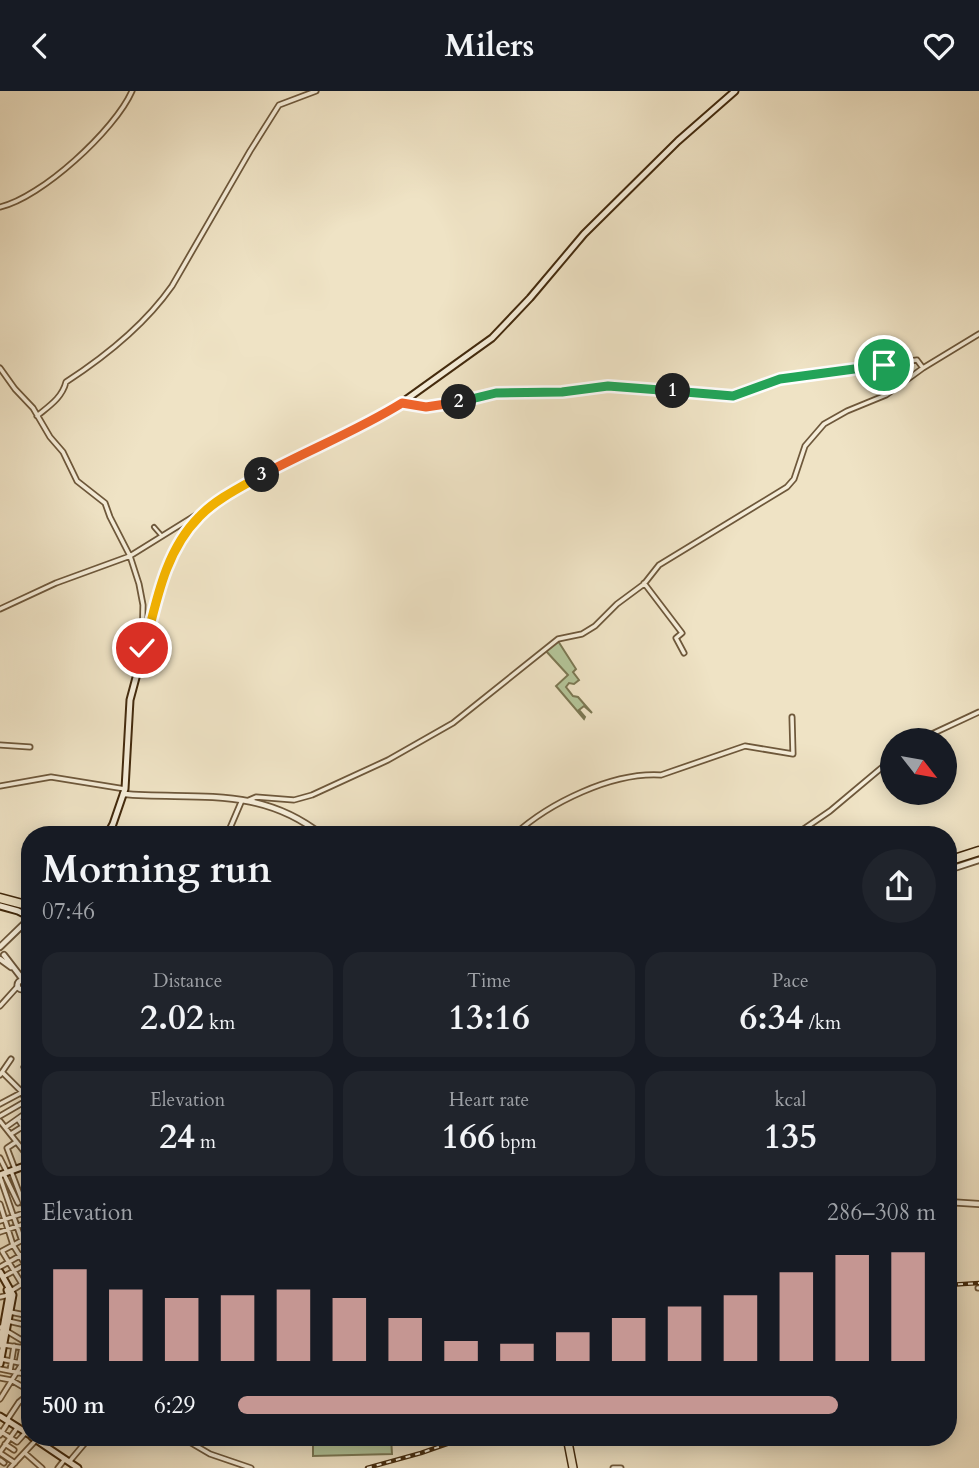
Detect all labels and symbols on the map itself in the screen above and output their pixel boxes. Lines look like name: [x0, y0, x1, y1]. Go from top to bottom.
pin: [854, 335, 914, 395]
pin: 1: [656, 373, 690, 409]
pin: 2: [442, 385, 476, 419]
pin: 3: [244, 457, 280, 493]
pin: [112, 618, 172, 678]
north arrow: [880, 728, 957, 805]

